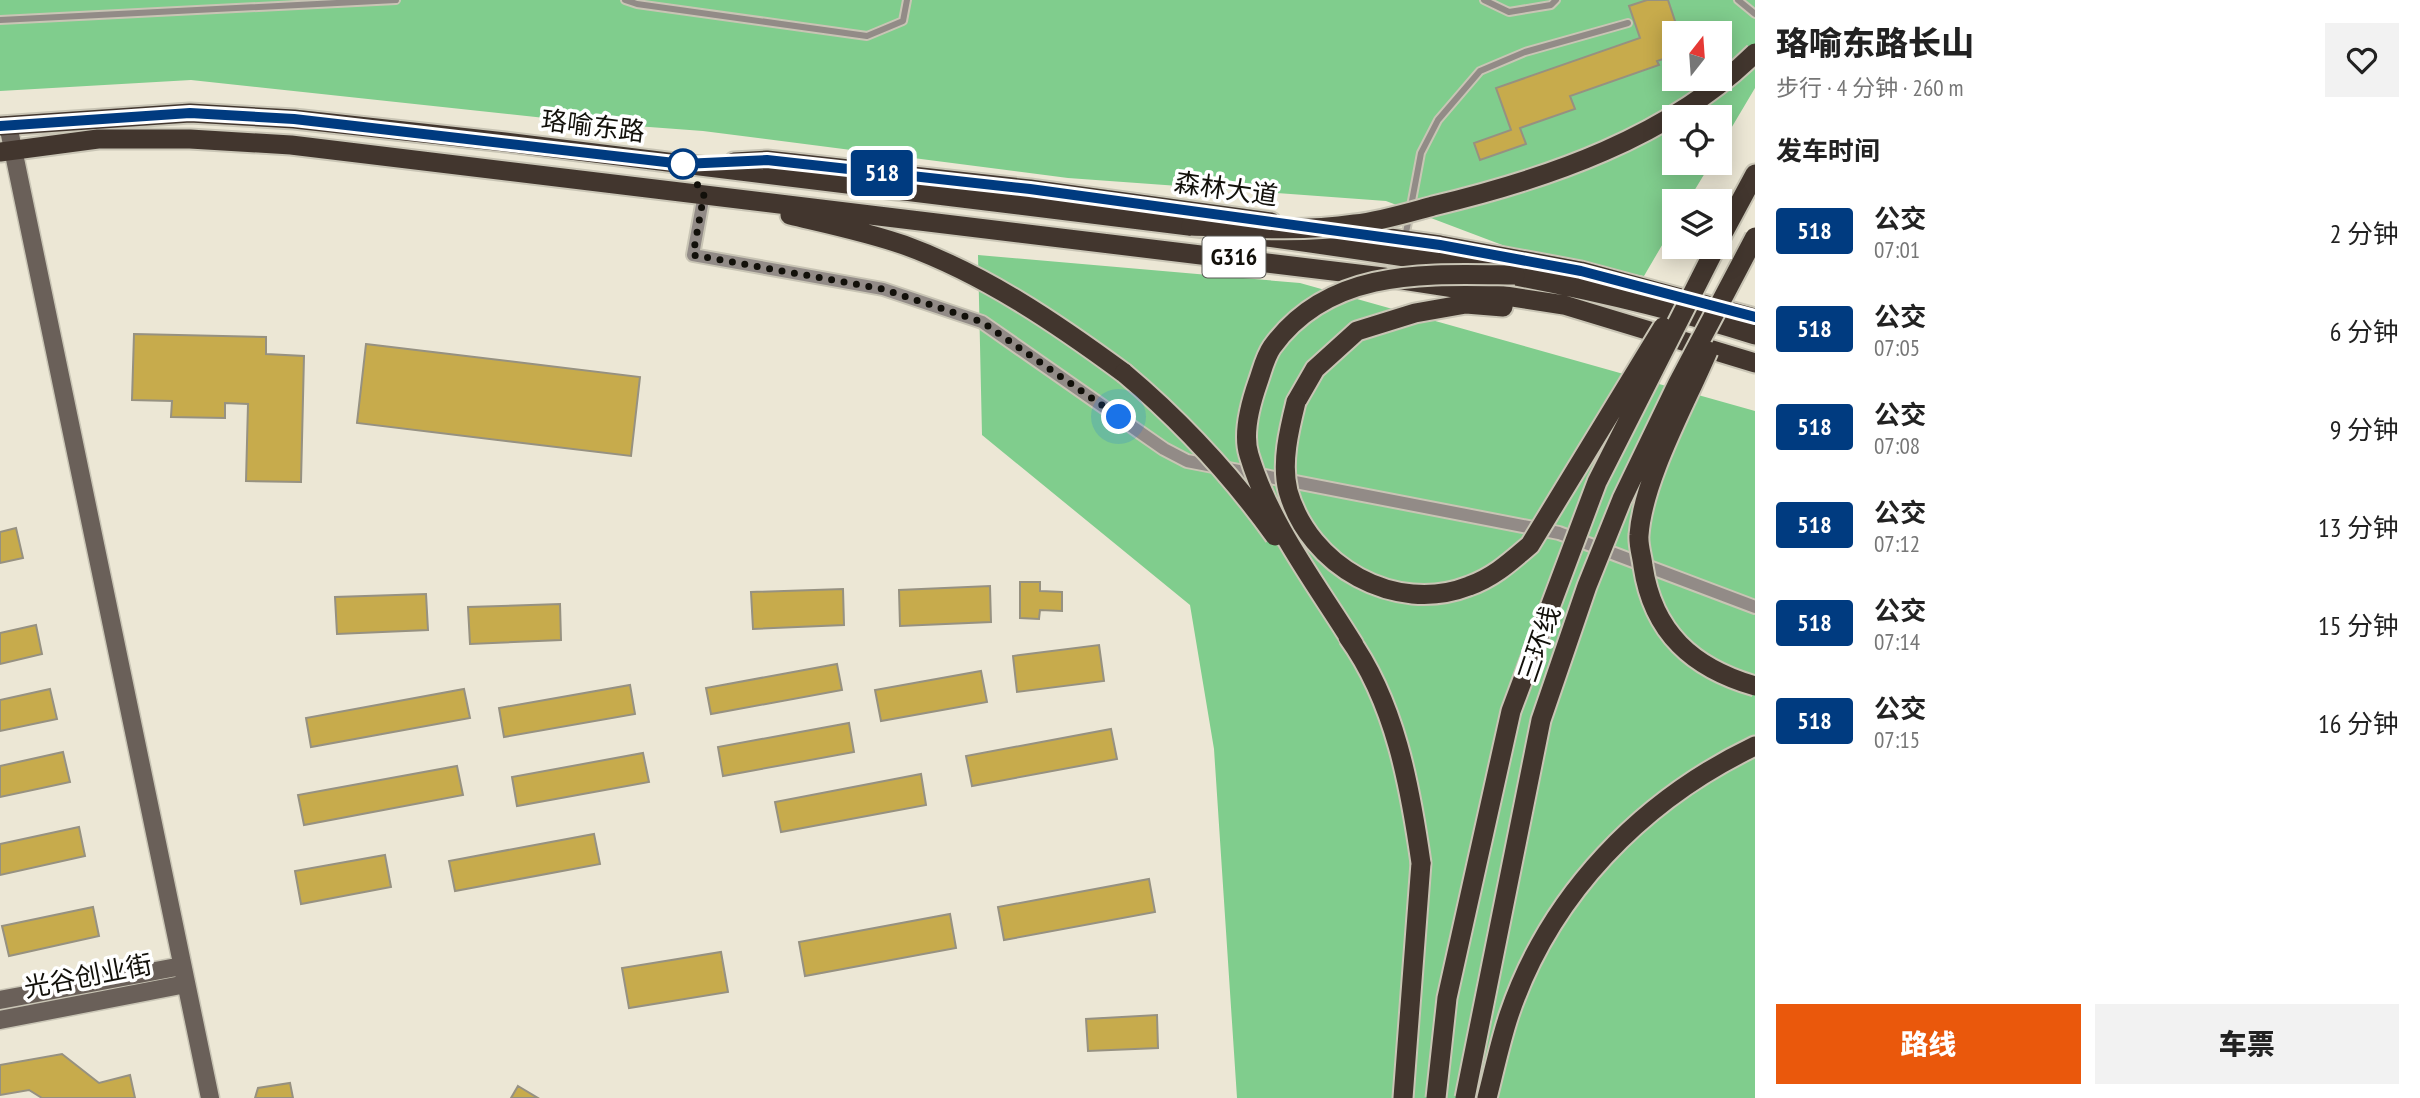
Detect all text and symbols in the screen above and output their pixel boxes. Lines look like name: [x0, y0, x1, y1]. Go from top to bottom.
north arrow: [1662, 21, 1732, 91]
map controls: [1662, 21, 1732, 259]
text: 珞喻东路长山: [1776, 21, 1974, 64]
button: heart: [2325, 23, 2399, 97]
text: 步行 · 4 分钟 · 260 m: [1776, 73, 1963, 102]
street label: 珞喻东路: [539, 103, 647, 148]
button: locate: [1662, 105, 1732, 175]
text: 发车时间: [1776, 134, 1880, 167]
unlabelled marker: [668, 149, 698, 179]
line badge: 518: [842, 150, 922, 196]
text: 518: [865, 157, 899, 188]
street label: 森林大道: [1172, 165, 1280, 212]
button: layers: [1662, 189, 1732, 259]
text: 公交: [1874, 202, 1926, 235]
text: 518: [1797, 215, 1832, 246]
text: 2 分钟: [2330, 217, 2399, 250]
text: 07:01: [1874, 235, 1920, 264]
road number: G316: [1202, 236, 1266, 278]
text: 公交: [1874, 300, 1926, 333]
text: 518: [1797, 313, 1832, 344]
text: 6 分钟: [2330, 315, 2399, 348]
text: 07:05: [1874, 333, 1920, 362]
text: 公交: [1874, 398, 1926, 431]
your location: [1101, 399, 1136, 434]
text: 518: [1797, 411, 1832, 442]
text: 9 分钟: [2330, 413, 2399, 446]
text: 07:08: [1874, 431, 1920, 460]
text: 公交: [1874, 496, 1926, 529]
text: 518: [1797, 509, 1832, 540]
text: 13 分钟: [2318, 511, 2399, 544]
text: 07:12: [1874, 529, 1920, 558]
text: 公交: [1874, 594, 1926, 627]
street label: 三环线: [1510, 602, 1567, 686]
text: 518: [1797, 607, 1832, 638]
text: 15 分钟: [2318, 609, 2399, 642]
text: 07:14: [1874, 627, 1920, 656]
text: 公交: [1874, 692, 1926, 725]
text: 518: [1797, 705, 1832, 736]
text: 16 分钟: [2318, 707, 2399, 740]
text: 07:15: [1874, 725, 1920, 754]
street label: 光谷创业街: [21, 947, 155, 1004]
button: 路线: [1776, 1004, 2081, 1084]
button: 车票: [2095, 1004, 2399, 1084]

